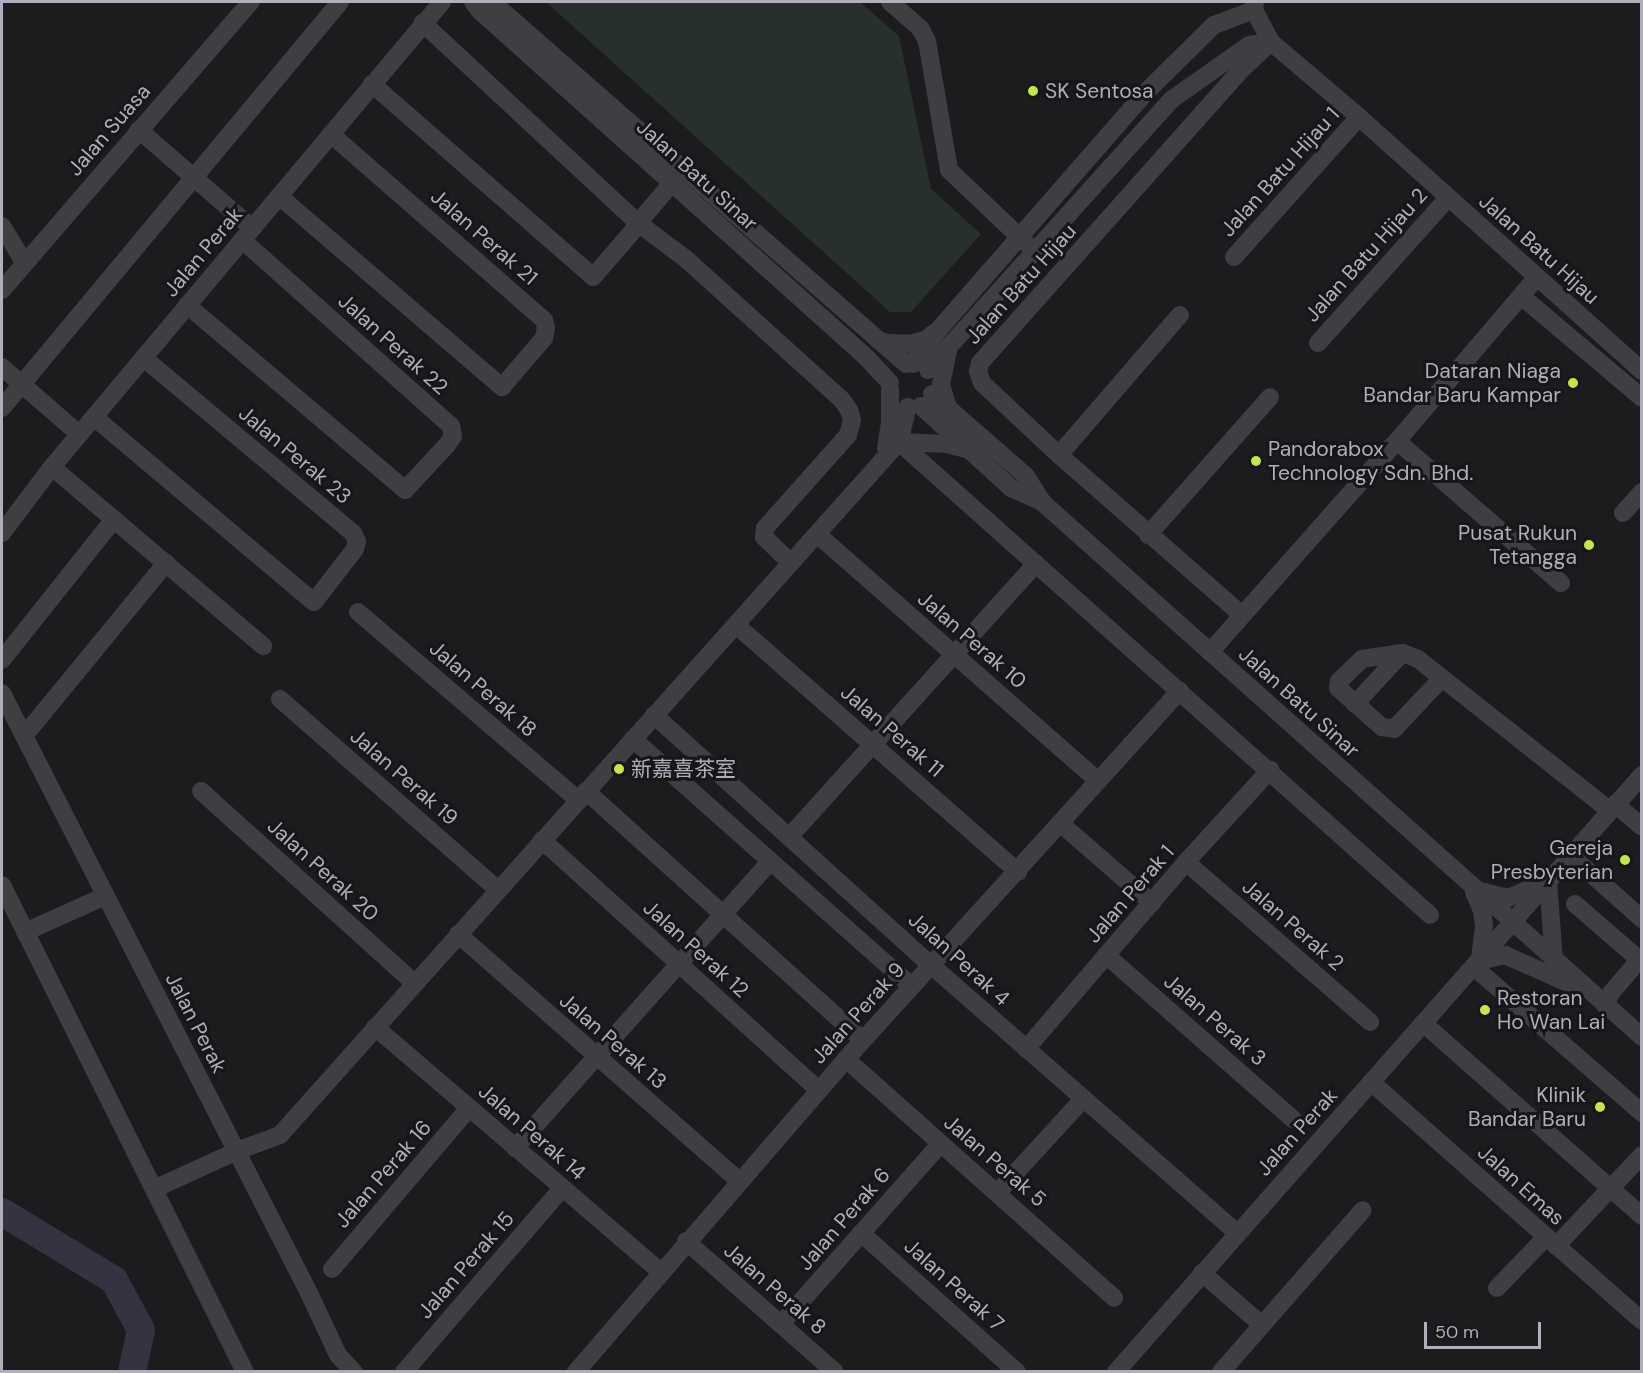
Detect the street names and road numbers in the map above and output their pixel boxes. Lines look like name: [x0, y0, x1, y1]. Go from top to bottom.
street label: Jalan Suasa: [62, 79, 156, 181]
street label: Jalan Batu Hijau 1: [1215, 102, 1345, 242]
street label: Jalan Batu Sinar: [631, 114, 763, 236]
street label: Jalan Batu Hijau 2: [1299, 183, 1433, 327]
street label: Jalan Perak 21: [425, 184, 543, 290]
street label: Jalan Batu Hijau: [1474, 188, 1604, 310]
street label: Jalan Perak: [158, 202, 248, 302]
street label: Jalan Batu Hijau: [960, 219, 1082, 349]
street label: Jalan Perak 22: [333, 288, 453, 400]
street label: Jalan Perak 23: [234, 401, 356, 509]
street label: Jalan Perak 10: [913, 586, 1031, 694]
street label: Jalan Perak 18: [424, 636, 542, 742]
street label: Jalan Batu Sinar: [1233, 641, 1365, 763]
street label: Jalan Perak 11: [836, 680, 948, 782]
street label: Jalan Perak 19: [345, 723, 463, 831]
street label: Jalan Perak 20: [262, 814, 384, 926]
street label: Jalan Perak 1: [1081, 840, 1179, 948]
street label: Jalan Perak 2: [1237, 874, 1349, 976]
street label: Jalan Perak 12: [638, 895, 754, 1003]
street label: Jalan Perak 4: [903, 907, 1015, 1011]
street label: Jalan Perak 9: [806, 957, 910, 1069]
street label: Jalan Perak: [160, 969, 232, 1077]
street label: Jalan Perak 3: [1159, 969, 1271, 1071]
street label: Jalan Perak 13: [554, 988, 672, 1094]
street label: Jalan Perak 14: [473, 1079, 591, 1185]
street label: Jalan Perak: [1251, 1083, 1343, 1181]
street label: Jalan Perak 5: [939, 1110, 1051, 1212]
street label: Jalan Perak 16: [329, 1115, 437, 1233]
street label: Jalan Emas: [1472, 1139, 1570, 1231]
street label: Jalan Perak 6: [793, 1163, 895, 1275]
street label: Jalan Perak 15: [413, 1206, 519, 1324]
street label: Jalan Perak 7: [899, 1234, 1009, 1336]
street label: Jalan Perak 8: [719, 1238, 831, 1340]

